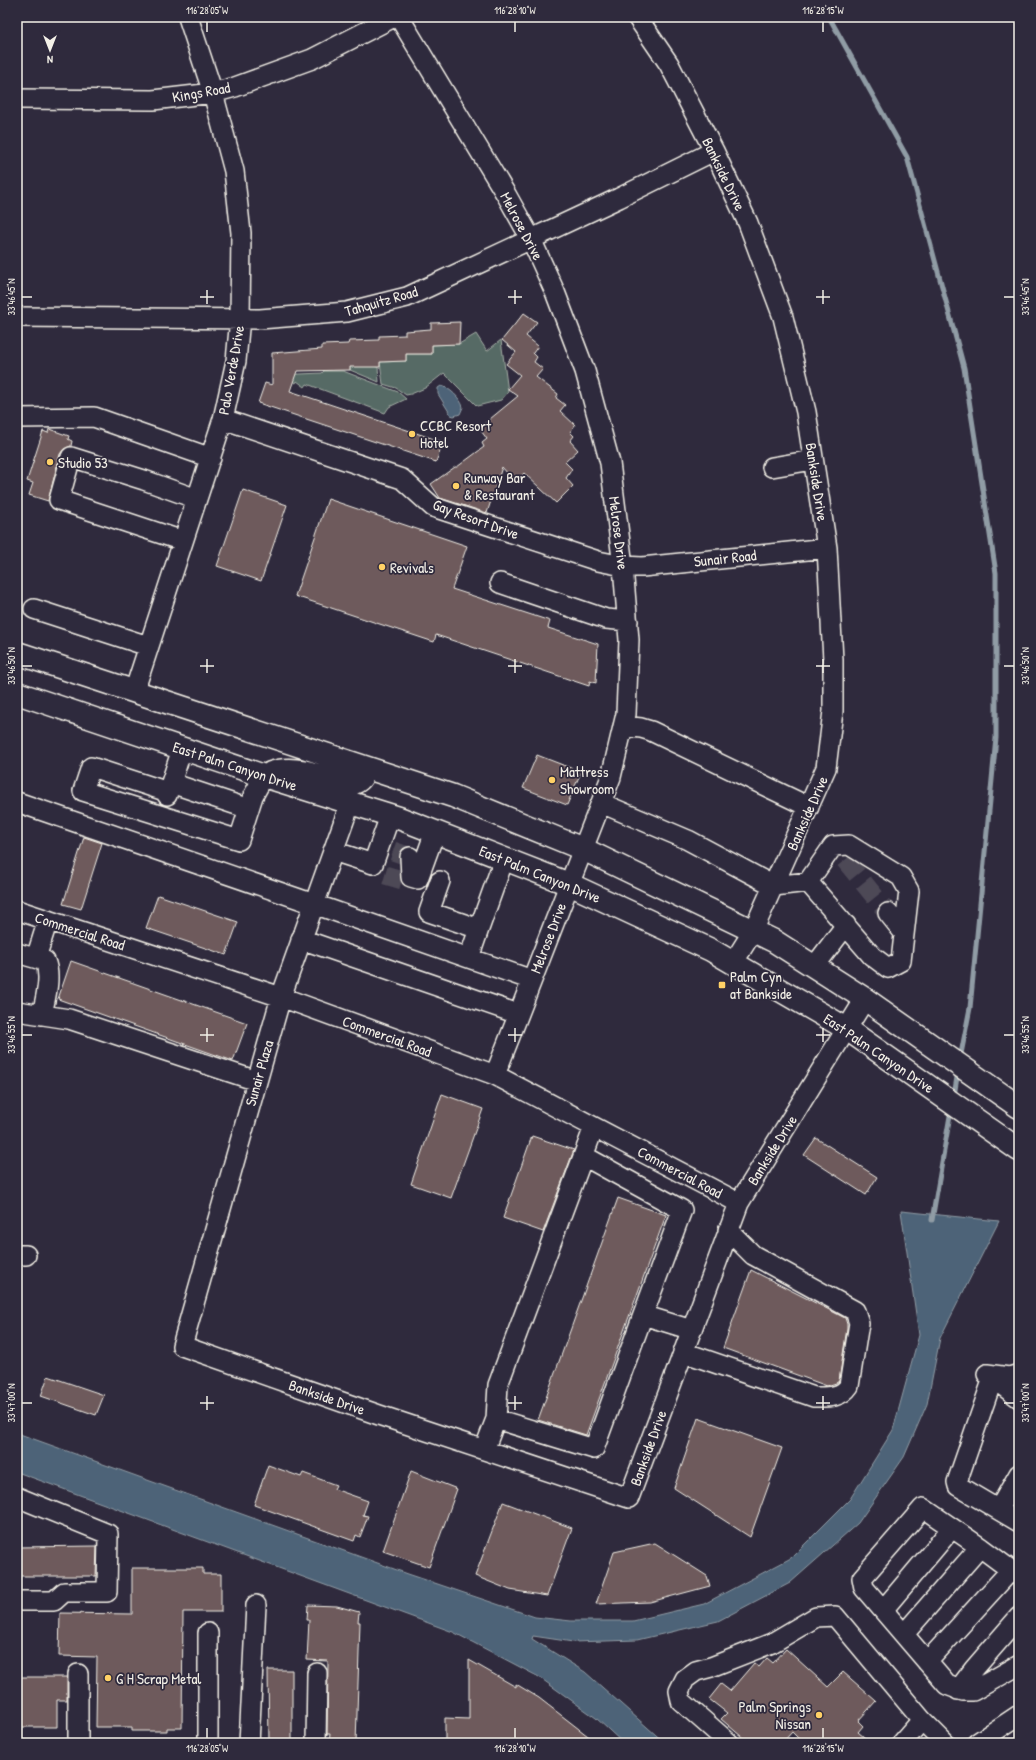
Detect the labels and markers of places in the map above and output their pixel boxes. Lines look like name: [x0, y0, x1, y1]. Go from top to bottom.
place label: CCBC Resort Hotel: [420, 415, 492, 453]
marker: CCBC Resort Hotel: [407, 429, 417, 439]
place label: Studio 53: [58, 452, 108, 473]
marker: Studio 53: [45, 457, 55, 467]
place label: Runway Bar & Restaurant: [464, 467, 535, 505]
marker: Runway Bar & Restaurant: [451, 481, 461, 491]
place label: Revivals: [390, 557, 434, 578]
marker: Revivals: [377, 562, 387, 572]
place label: Mattress Showroom: [560, 761, 614, 799]
marker: Mattress Showroom: [547, 775, 557, 785]
place label: Palm Cyn at Bankside: [730, 966, 792, 1004]
marker: Palm Cyn at Bankside: [717, 980, 727, 990]
place label: G H Scrap Metal: [116, 1668, 201, 1689]
marker: G H Scrap Metal: [103, 1673, 113, 1683]
place label: Palm Springs Nissan: [739, 1696, 811, 1734]
marker: Palm Springs Nissan: [814, 1710, 824, 1720]

